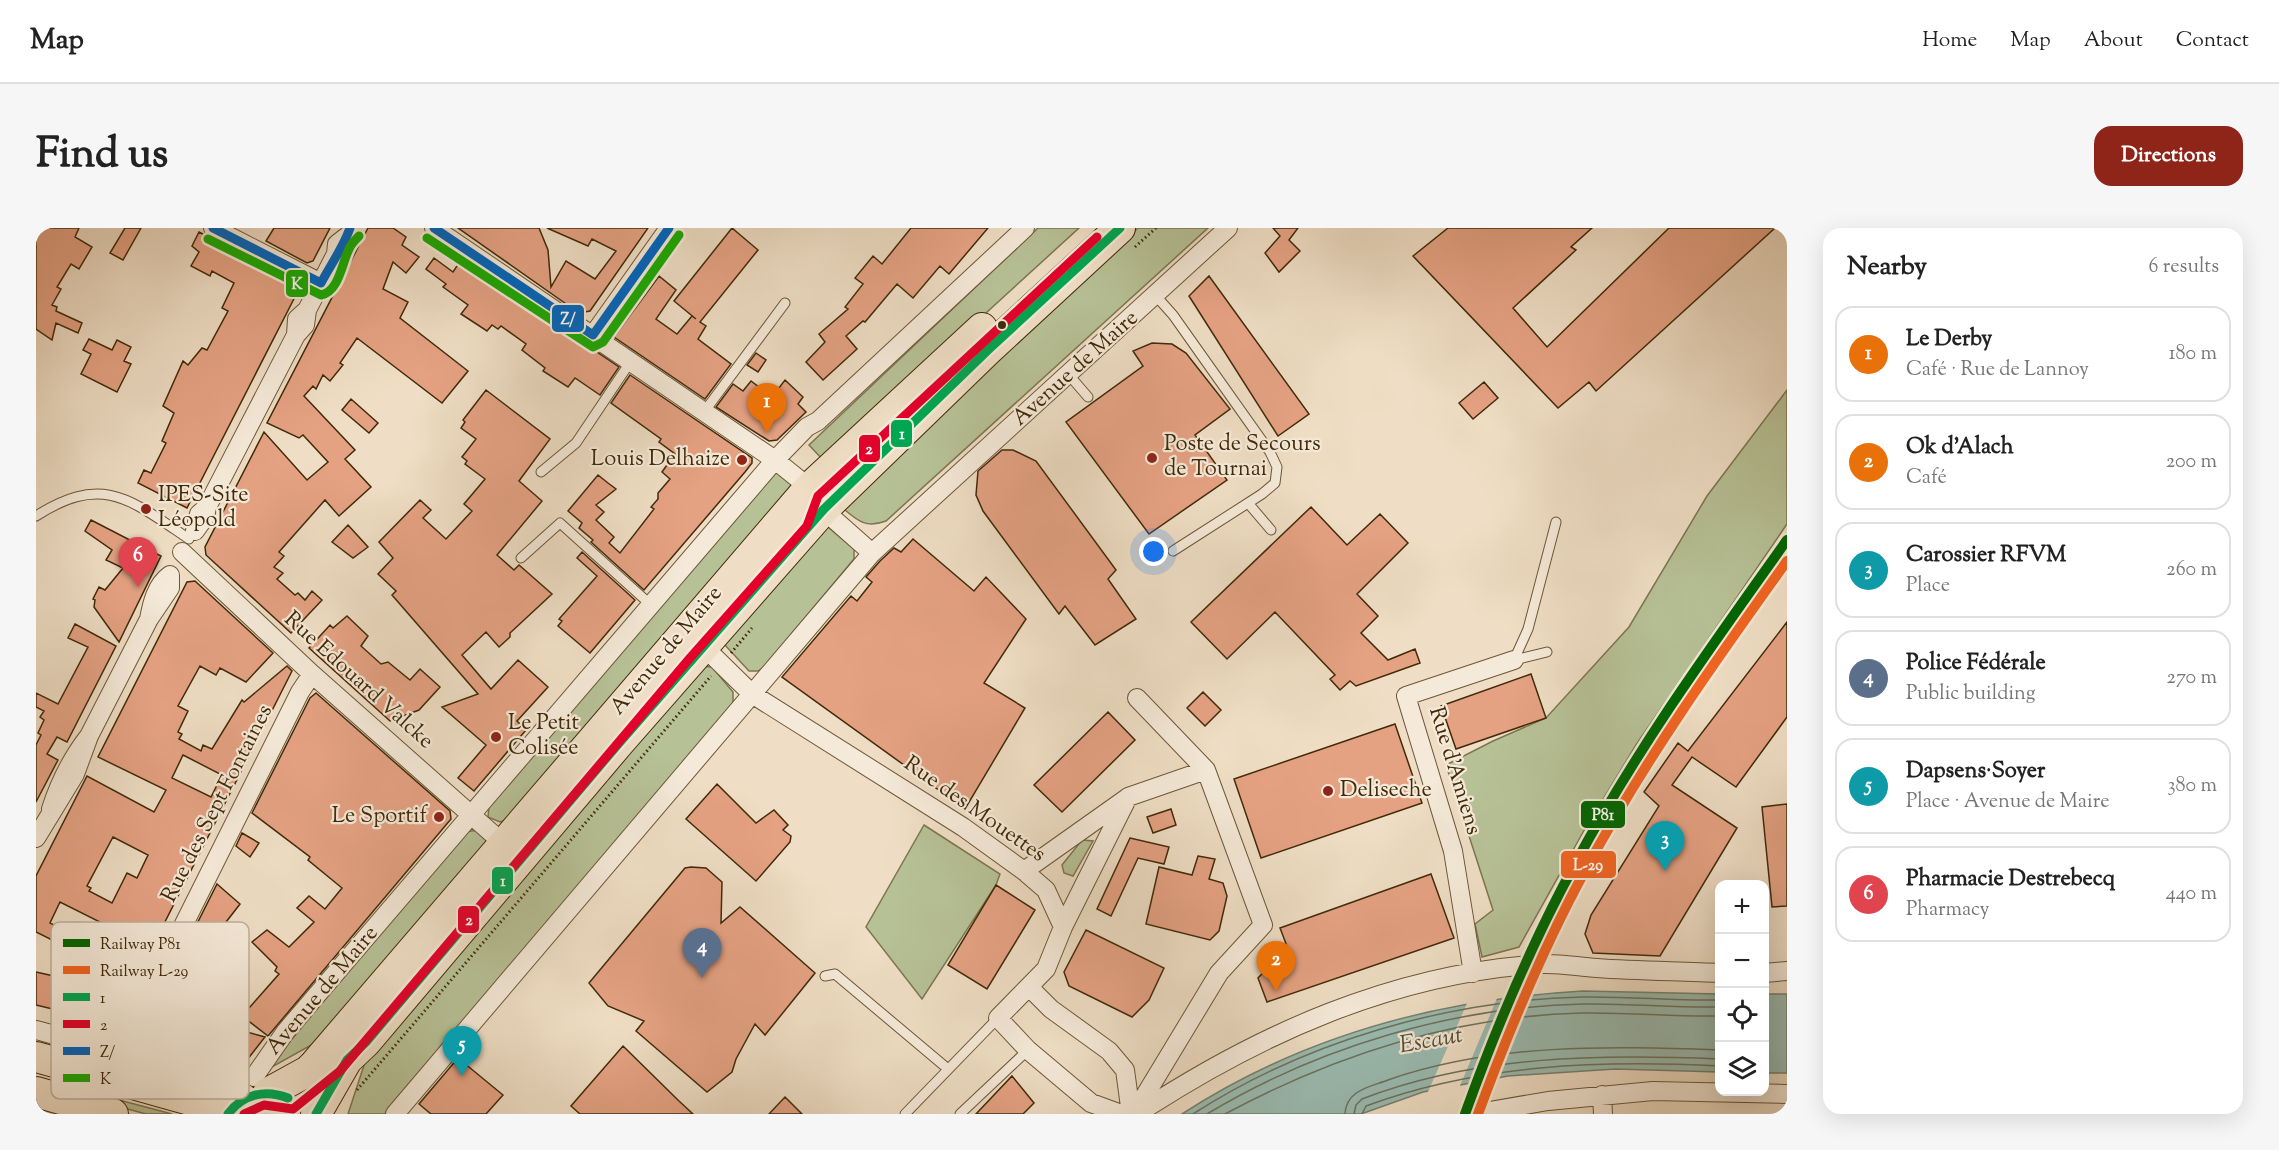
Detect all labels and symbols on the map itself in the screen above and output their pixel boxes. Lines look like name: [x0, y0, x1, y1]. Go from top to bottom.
line badge: K: [285, 269, 309, 298]
text: K: [291, 274, 303, 297]
street label: Avenue de Maire: [1006, 303, 1146, 435]
line badge: Z/: [551, 304, 585, 333]
text: Z/: [560, 309, 576, 332]
unlabelled marker: [996, 319, 1008, 331]
pin: 1: [748, 384, 786, 433]
line badge: 1: [890, 419, 913, 448]
text: 1: [899, 424, 905, 447]
place label: Poste de Secours de Tournai: [1164, 429, 1321, 486]
line badge: 2: [858, 434, 881, 463]
text: 2: [865, 439, 873, 462]
place label: Louis Delhaize: [591, 444, 730, 476]
marker: Poste de Secours de Tournai: [1145, 451, 1159, 465]
marker: Louis Delhaize: [735, 453, 749, 467]
place label: IPES-Site Léopold: [158, 480, 249, 537]
marker: IPES-Site Léopold: [139, 502, 153, 516]
your location: [1139, 537, 1168, 566]
pin: 6: [118, 538, 158, 587]
street label: Avenue de Maire: [603, 579, 731, 723]
street label: Rue Edouard Valcke: [276, 605, 440, 757]
street label: Rue des Sept Fontaines: [154, 699, 282, 909]
street label: Rue d'Amiens: [1419, 703, 1489, 839]
place label: Le Petit Colisée: [508, 708, 579, 765]
marker: Le Petit Colisée: [489, 730, 503, 744]
street label: Rue des Mouettes: [896, 749, 1052, 871]
place label: Deliseche: [1340, 775, 1432, 807]
marker: Deliseche: [1321, 784, 1335, 798]
line badge: P81: [1580, 800, 1626, 829]
place label: Le Sportif: [332, 801, 428, 833]
text: P81: [1592, 805, 1615, 828]
marker: Le Sportif: [432, 810, 446, 824]
pin: 3: [1646, 822, 1684, 871]
line badge: L-29: [1560, 850, 1617, 879]
text: L-29: [1573, 855, 1603, 878]
line badge: 1: [491, 866, 514, 895]
text: 1: [500, 871, 506, 894]
line badge: 2: [457, 905, 480, 934]
text: 2: [465, 910, 473, 933]
street label: Avenue de Maire: [259, 919, 387, 1063]
legend: [51, 922, 249, 1099]
pin: 4: [682, 928, 722, 978]
text: Railway P81: [100, 934, 181, 957]
pin: 2: [1256, 942, 1296, 991]
text: Railway L-29: [100, 961, 189, 984]
text: 1: [100, 988, 106, 1011]
text: 2: [100, 1015, 108, 1038]
water label: Escaut: [1396, 1019, 1466, 1063]
pin: 5: [442, 1026, 482, 1076]
text: Z/: [100, 1042, 116, 1065]
text: K: [100, 1069, 112, 1092]

